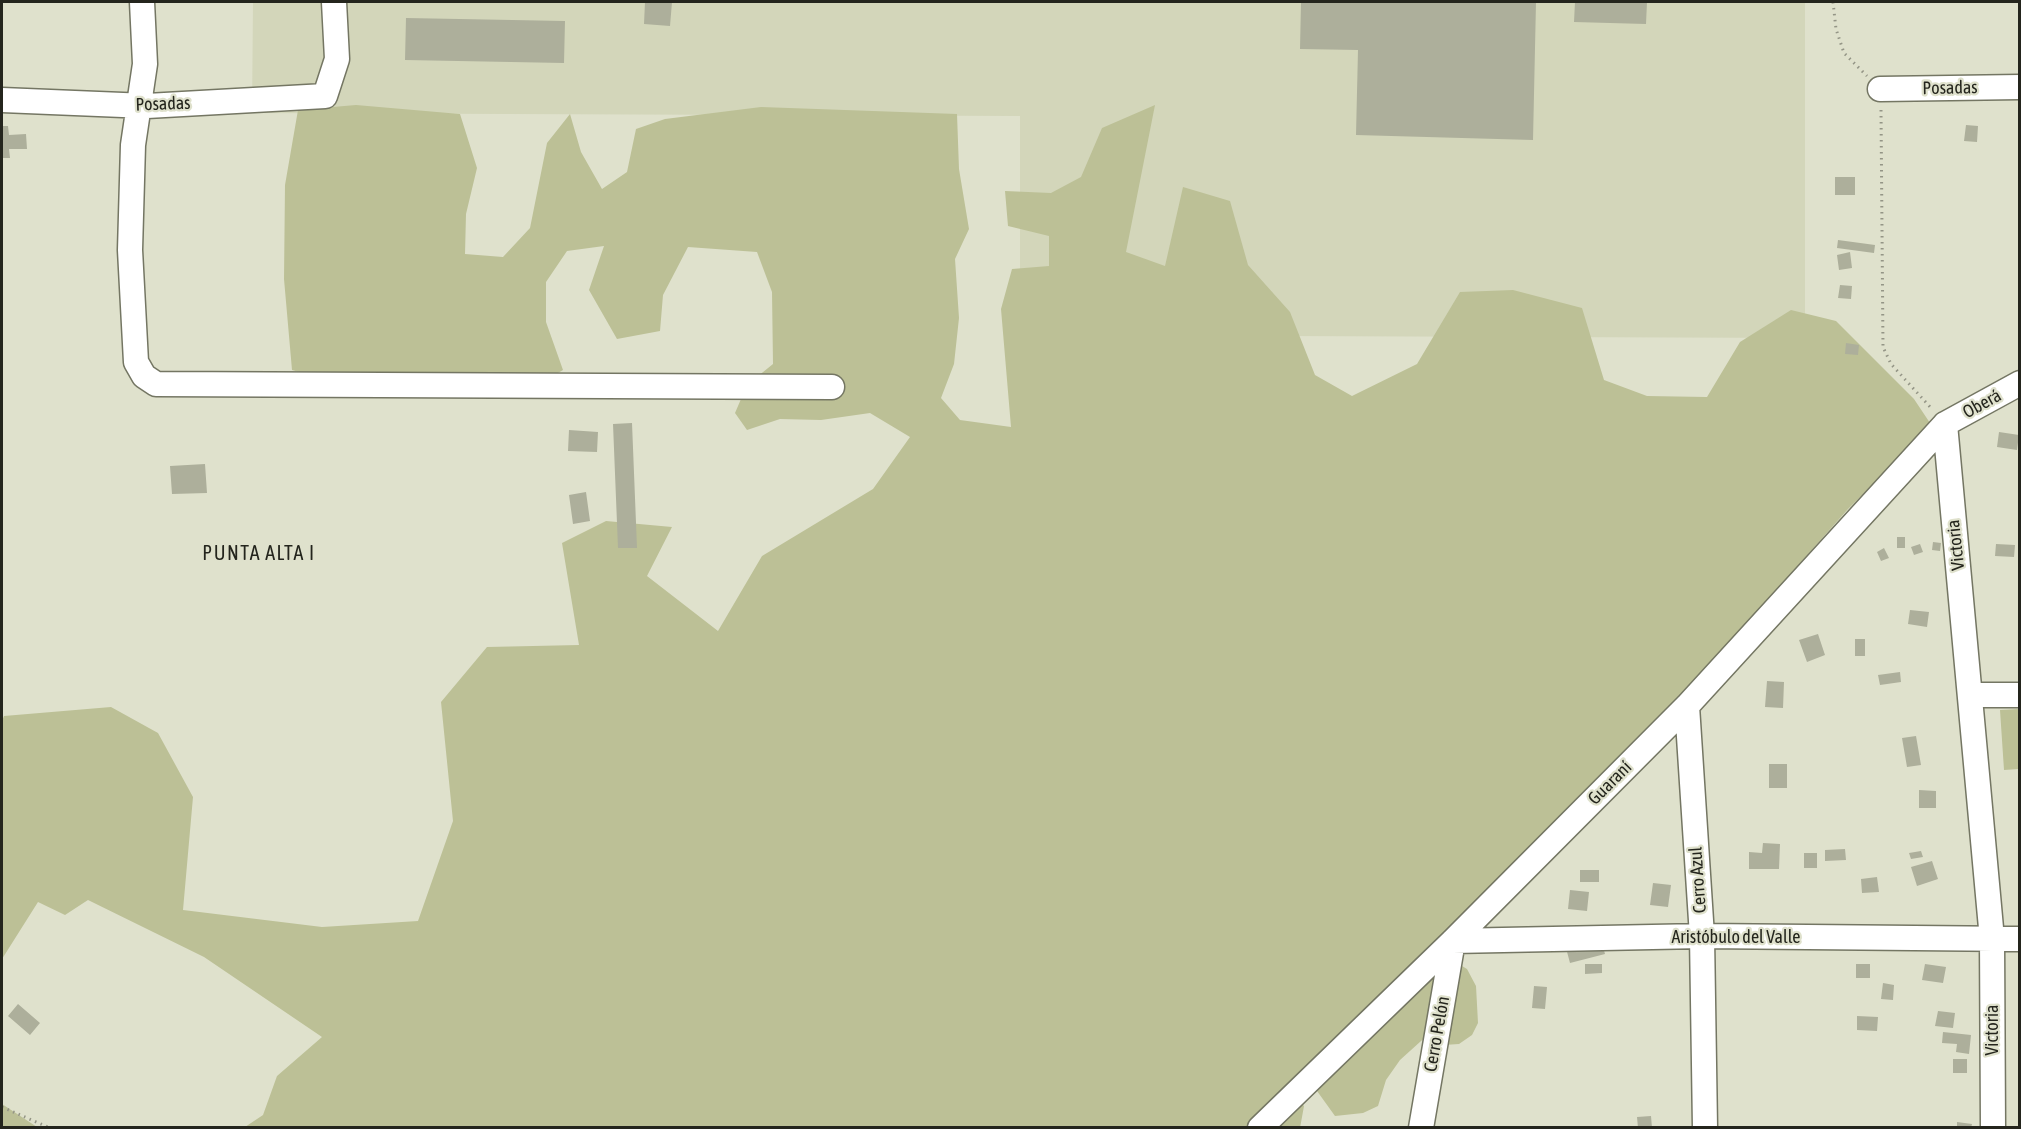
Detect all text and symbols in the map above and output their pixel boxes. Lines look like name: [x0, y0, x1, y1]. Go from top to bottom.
street label: Posadas: [1922, 77, 1978, 99]
street label: Posadas: [135, 92, 191, 116]
street label: Oberá: [1959, 385, 2005, 423]
street label: Victoria: [1943, 519, 1969, 571]
district label: PUNTA ALTA I: [202, 542, 316, 566]
street label: Guaraní: [1584, 757, 1636, 809]
street label: Cerro Azul: [1685, 846, 1711, 914]
street label: Aristóbulo del Valle: [1672, 926, 1800, 948]
street label: Cerro Pelón: [1420, 995, 1454, 1073]
street label: Victoria: [1981, 1005, 2003, 1055]

